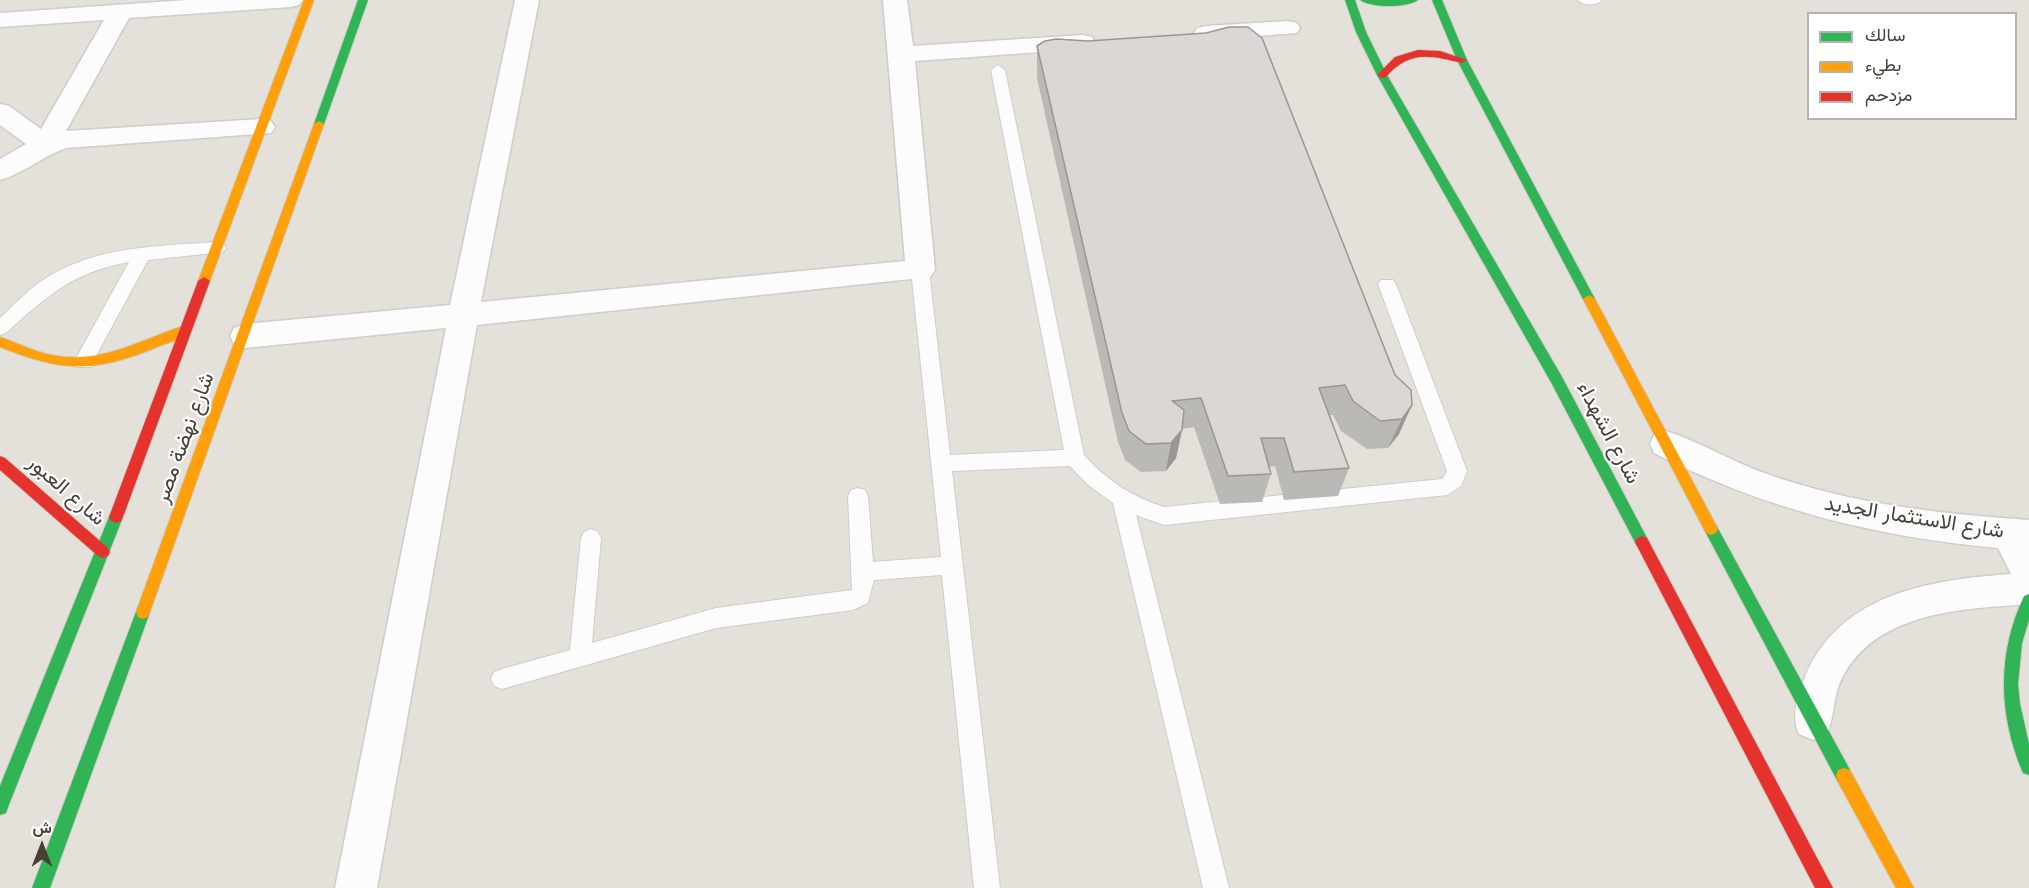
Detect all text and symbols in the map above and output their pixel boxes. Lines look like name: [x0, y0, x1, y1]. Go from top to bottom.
legend: [1807, 12, 2017, 120]
text: سالك: [1865, 25, 1905, 45]
text: بطيء: [1865, 55, 1901, 75]
text: مزدحم: [1865, 85, 1912, 105]
street label: شارع نهضة مصر: [150, 369, 220, 507]
street label: شارع الشهداء: [1571, 378, 1645, 488]
street label: شارع العبور: [22, 450, 110, 532]
street label: شارع الاستثمار الجديد: [1822, 491, 2006, 545]
north arrow: [12, 816, 72, 876]
text: ش: [32, 819, 52, 836]

